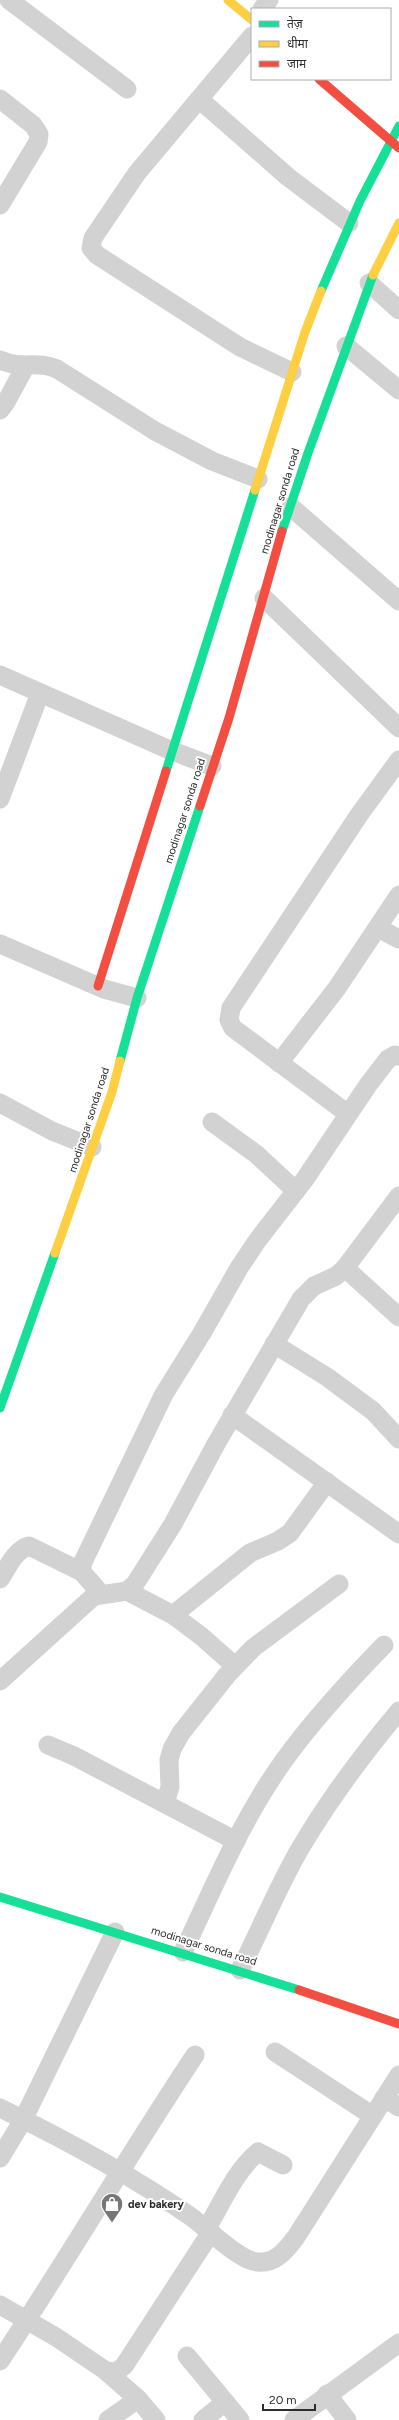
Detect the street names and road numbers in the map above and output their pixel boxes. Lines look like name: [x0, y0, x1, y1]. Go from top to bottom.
street label: modinagar sonda road: [258, 447, 302, 555]
street label: modinagar sonda road: [162, 757, 208, 865]
street label: modinagar sonda road: [66, 1066, 112, 1174]
street label: modinagar sonda road: [150, 1924, 258, 1968]

